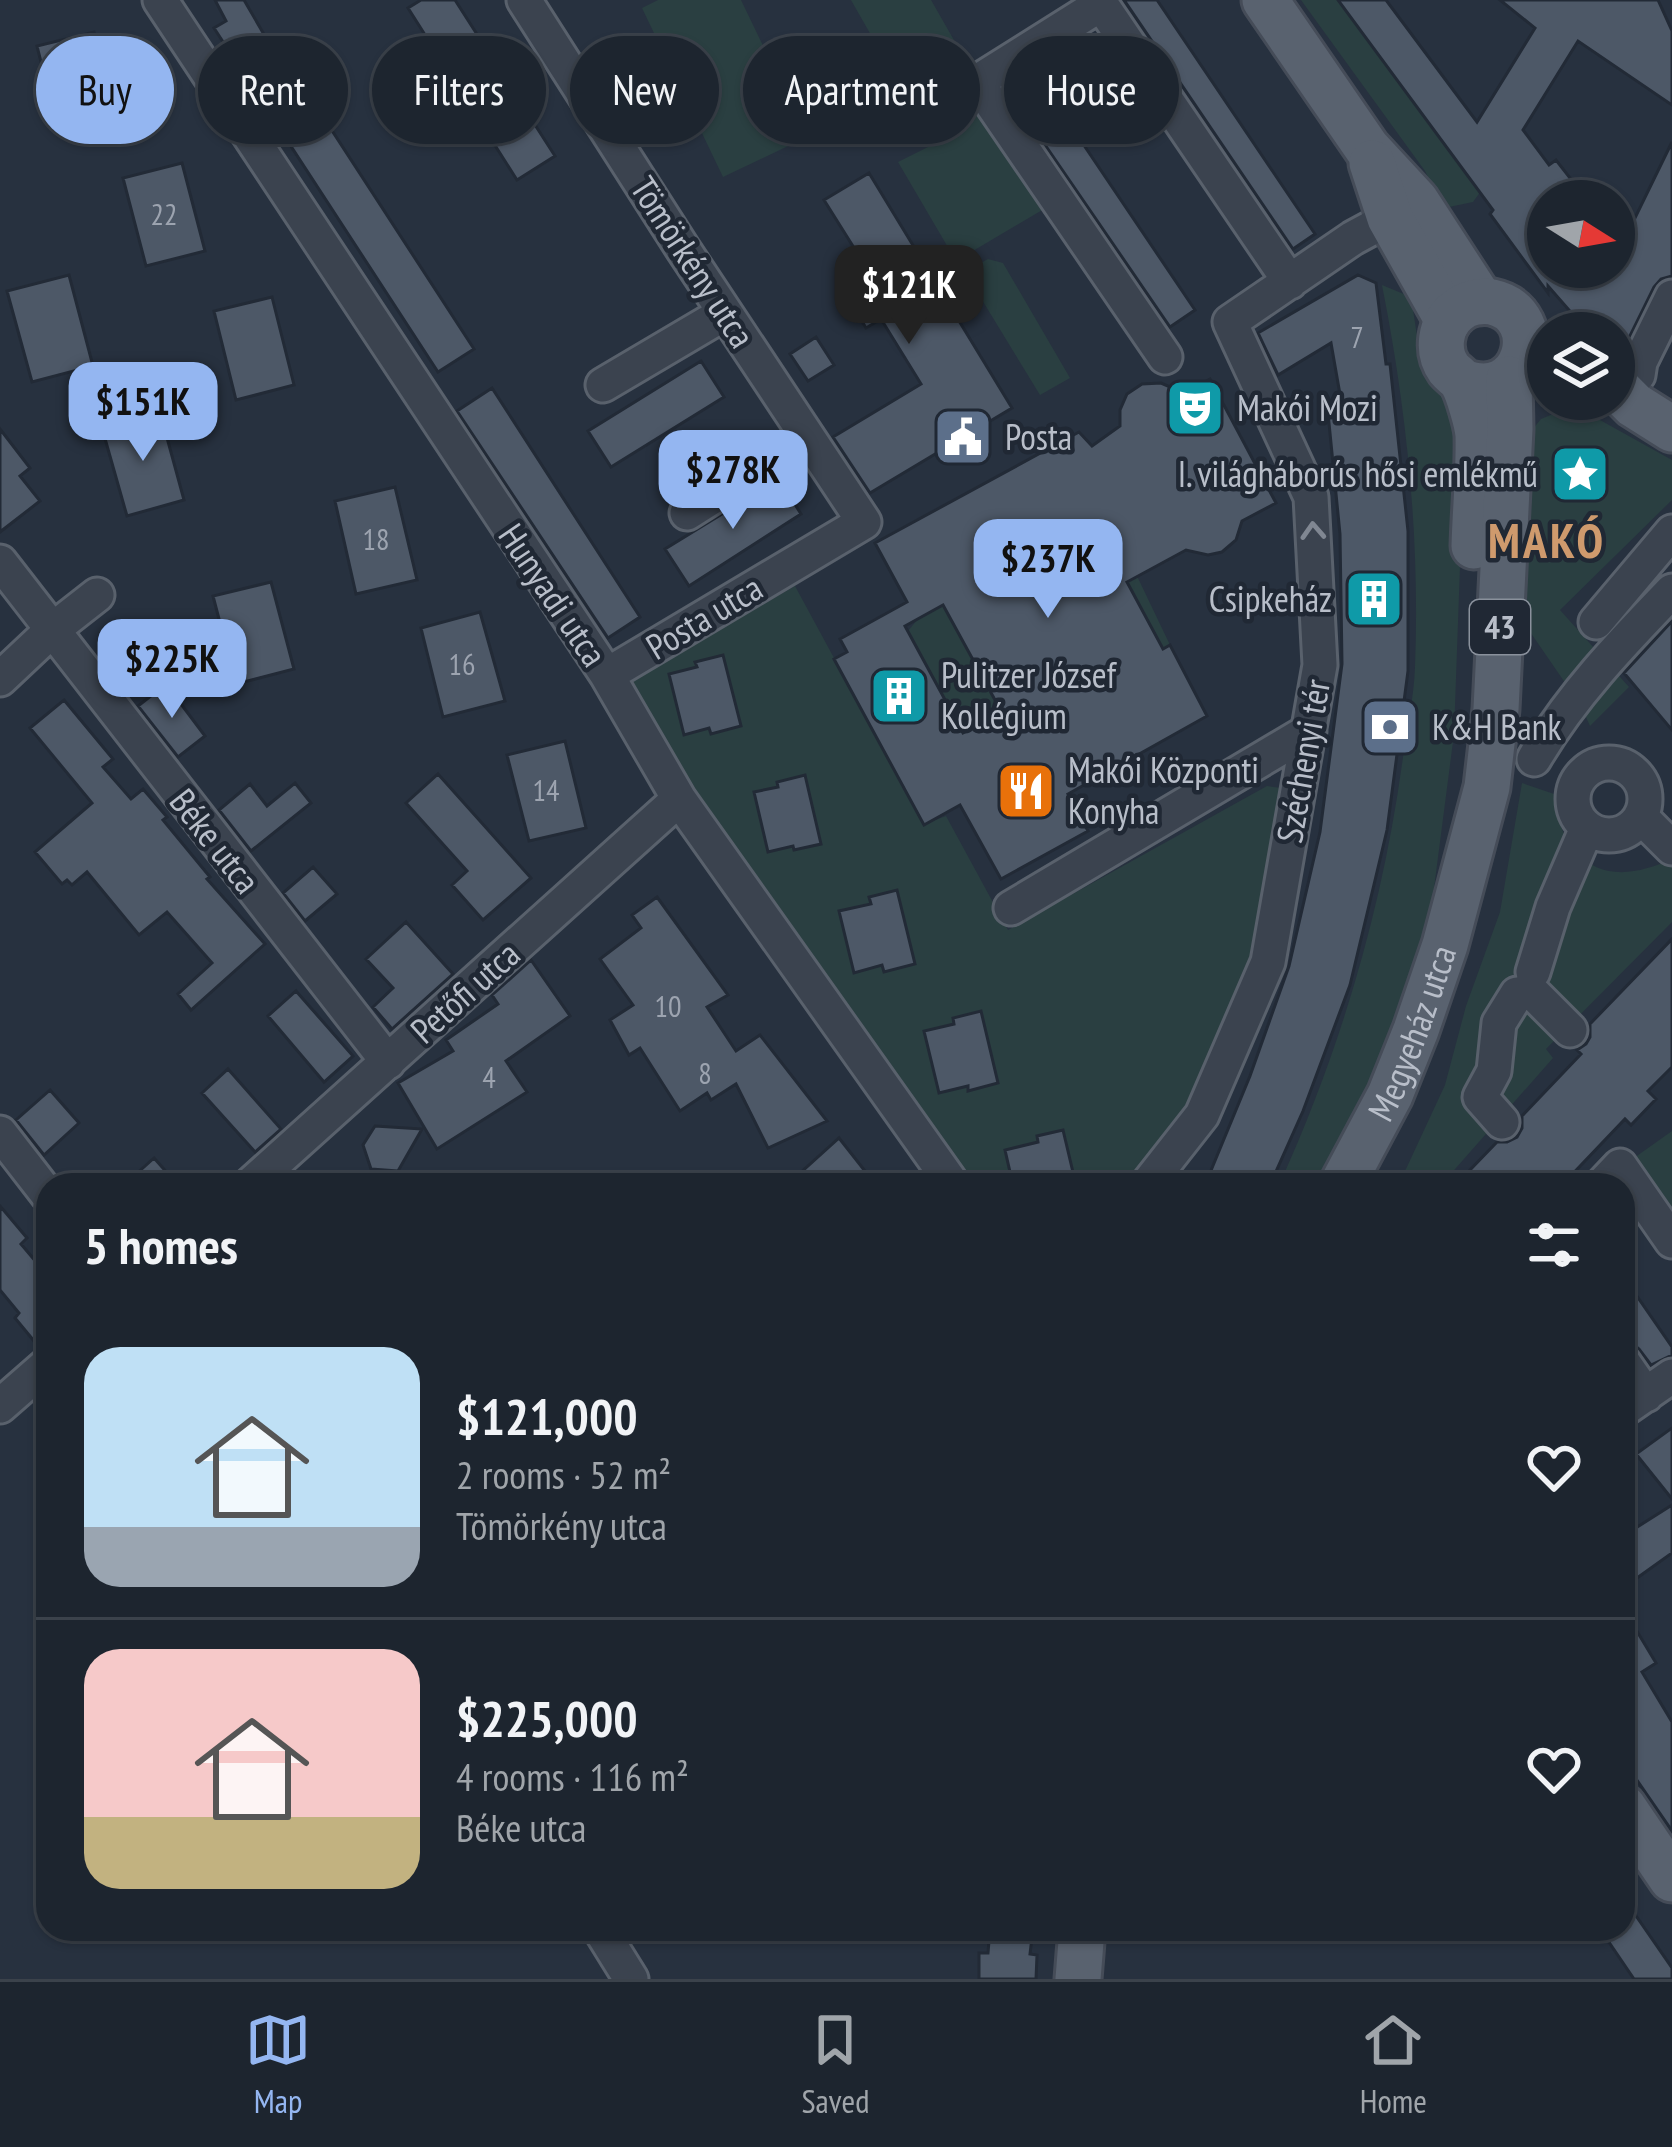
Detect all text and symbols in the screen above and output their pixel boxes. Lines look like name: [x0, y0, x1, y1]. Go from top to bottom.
chip: Buy: [36, 36, 174, 144]
chip: Rent: [198, 36, 348, 144]
chip: Filters: [372, 36, 546, 144]
chip: New: [570, 36, 719, 144]
chip: Apartment: [743, 36, 980, 144]
chip: House: [1004, 36, 1179, 144]
street label: Tömörkény utca: [621, 167, 766, 356]
north arrow: [1527, 180, 1635, 288]
map controls: [1527, 180, 1635, 420]
house number: 22: [151, 194, 178, 233]
pin: $121K: [825, 245, 993, 347]
text: $121K: [862, 258, 956, 309]
button: layers: [1527, 312, 1635, 420]
house number: 7: [1350, 317, 1364, 356]
pin: $151K: [59, 362, 227, 464]
text: $151K: [96, 375, 190, 426]
theatre icon: Makói Mozi: [1164, 377, 1226, 439]
place label: Makói Mozi: [1237, 384, 1378, 431]
public building icon: Posta: [932, 406, 994, 468]
place label: Posta: [1005, 413, 1072, 460]
pin: $278K: [649, 430, 817, 532]
text: $278K: [686, 443, 780, 494]
place icon: I. világháborús hősi emlékmű: [1549, 443, 1611, 505]
place label: I. világháborús hősi emlékmű: [1178, 450, 1538, 497]
district label: MAKÓ: [1488, 509, 1606, 571]
street label: Hunyadi utca: [489, 514, 618, 675]
house number: 18: [363, 519, 390, 558]
pin: $237K: [964, 519, 1132, 621]
one-way arrow: [1300, 521, 1326, 540]
text: $237K: [1001, 532, 1095, 583]
street label: Posta utca: [637, 564, 770, 669]
building icon: Csipkeház: [1343, 568, 1405, 630]
place label: Csipkeház: [1209, 575, 1332, 622]
road number: 43: [1470, 600, 1530, 654]
pin: $225K: [88, 619, 256, 721]
text: $225K: [125, 632, 219, 683]
house number: 16: [449, 644, 476, 683]
place label: Pulitzer József Kollégium: [941, 651, 1118, 739]
building icon: Pulitzer József Kollégium: [868, 665, 930, 727]
street label: Széchenyi tér: [1265, 675, 1340, 846]
bank icon: K&H Bank: [1359, 696, 1421, 758]
place label: K&H Bank: [1432, 703, 1561, 750]
place label: Makói Központi Konyha: [1068, 746, 1259, 834]
restaurant icon: Makói Központi Konyha: [995, 760, 1057, 822]
house number: 14: [533, 770, 560, 809]
street label: Béke utca: [160, 779, 271, 903]
street label: Petőfi utca: [400, 930, 529, 1053]
street label: Megyeház utca: [1357, 939, 1466, 1129]
house number: 10: [655, 986, 682, 1025]
house number: 8: [698, 1053, 712, 1092]
house number: 4: [482, 1057, 496, 1096]
text: 5 homes: [84, 1212, 238, 1278]
icon: filters: [1521, 1212, 1587, 1278]
text: $121,000: [456, 1383, 638, 1449]
icon: home: [180, 1395, 324, 1539]
icon: heart: [1521, 1434, 1587, 1500]
text: 2 rooms · 52 m²: [456, 1449, 671, 1500]
text: Tömörkény utca: [456, 1500, 667, 1551]
text: $225,000: [456, 1685, 638, 1751]
icon: home: [180, 1697, 324, 1841]
icon: heart: [1521, 1736, 1587, 1802]
text: 4 rooms · 116 m²: [456, 1751, 689, 1802]
text: Béke utca: [456, 1802, 586, 1853]
tab: Map: [245, 2007, 311, 2122]
tab: Saved: [801, 2007, 869, 2122]
tab: Home: [1360, 2007, 1427, 2122]

